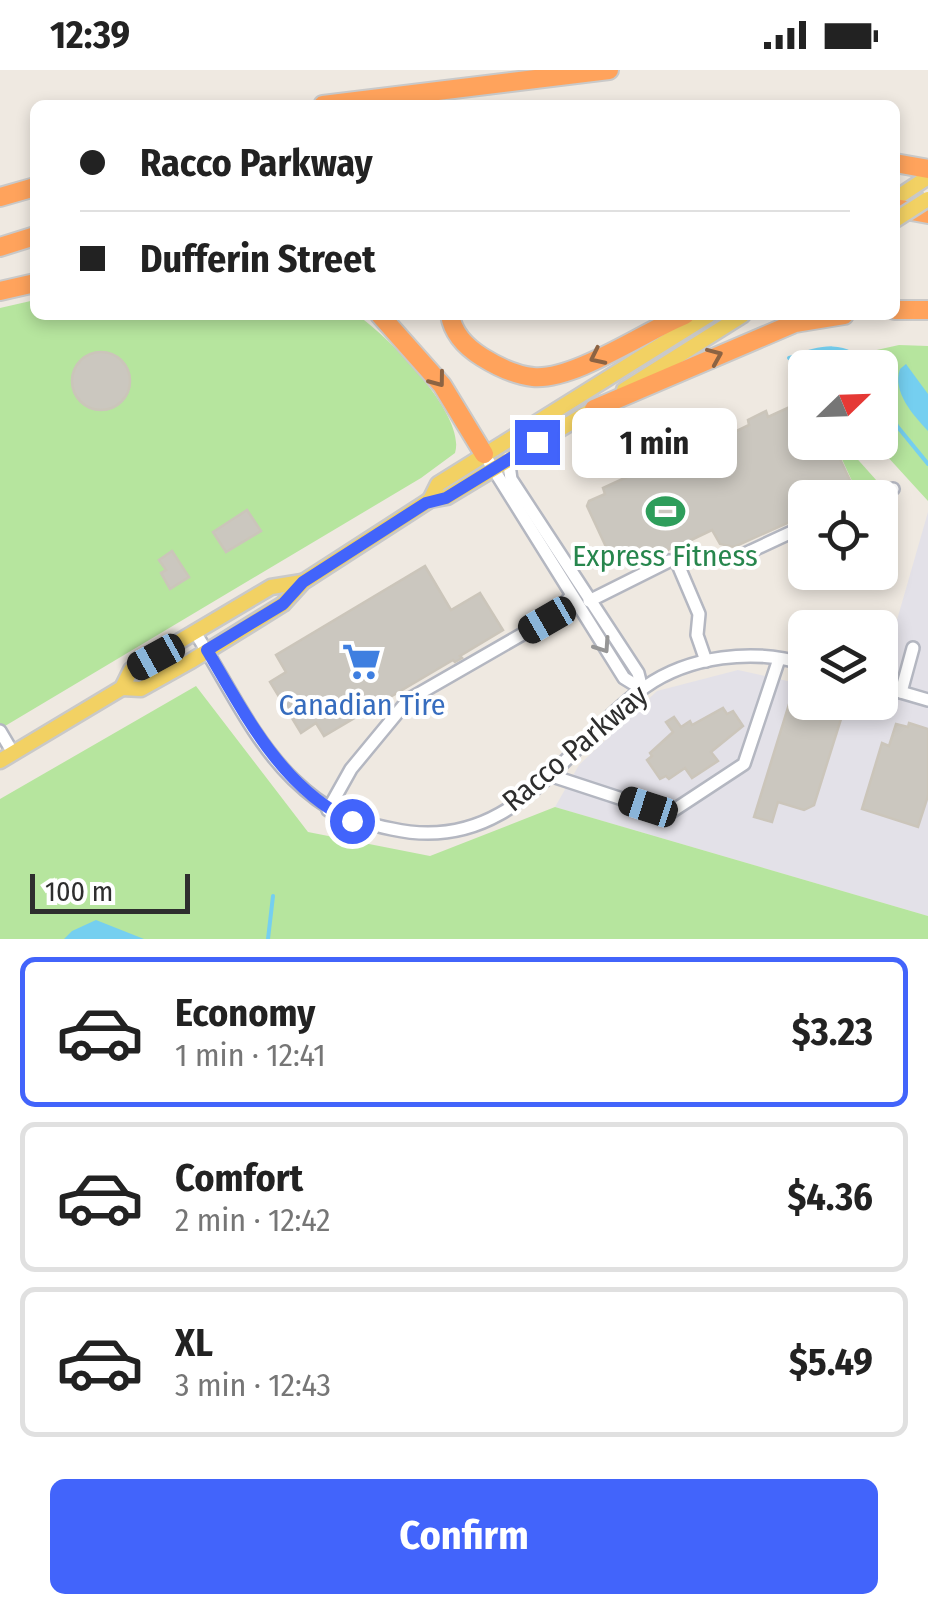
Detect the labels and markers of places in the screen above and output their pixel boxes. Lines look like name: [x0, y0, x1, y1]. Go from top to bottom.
sports icon: Express Fitness: [644, 491, 686, 533]
place label: Express Fitness: [572, 538, 758, 574]
supermarket icon: Canadian Tire: [341, 640, 383, 682]
place label: Canadian Tire: [278, 687, 446, 723]

